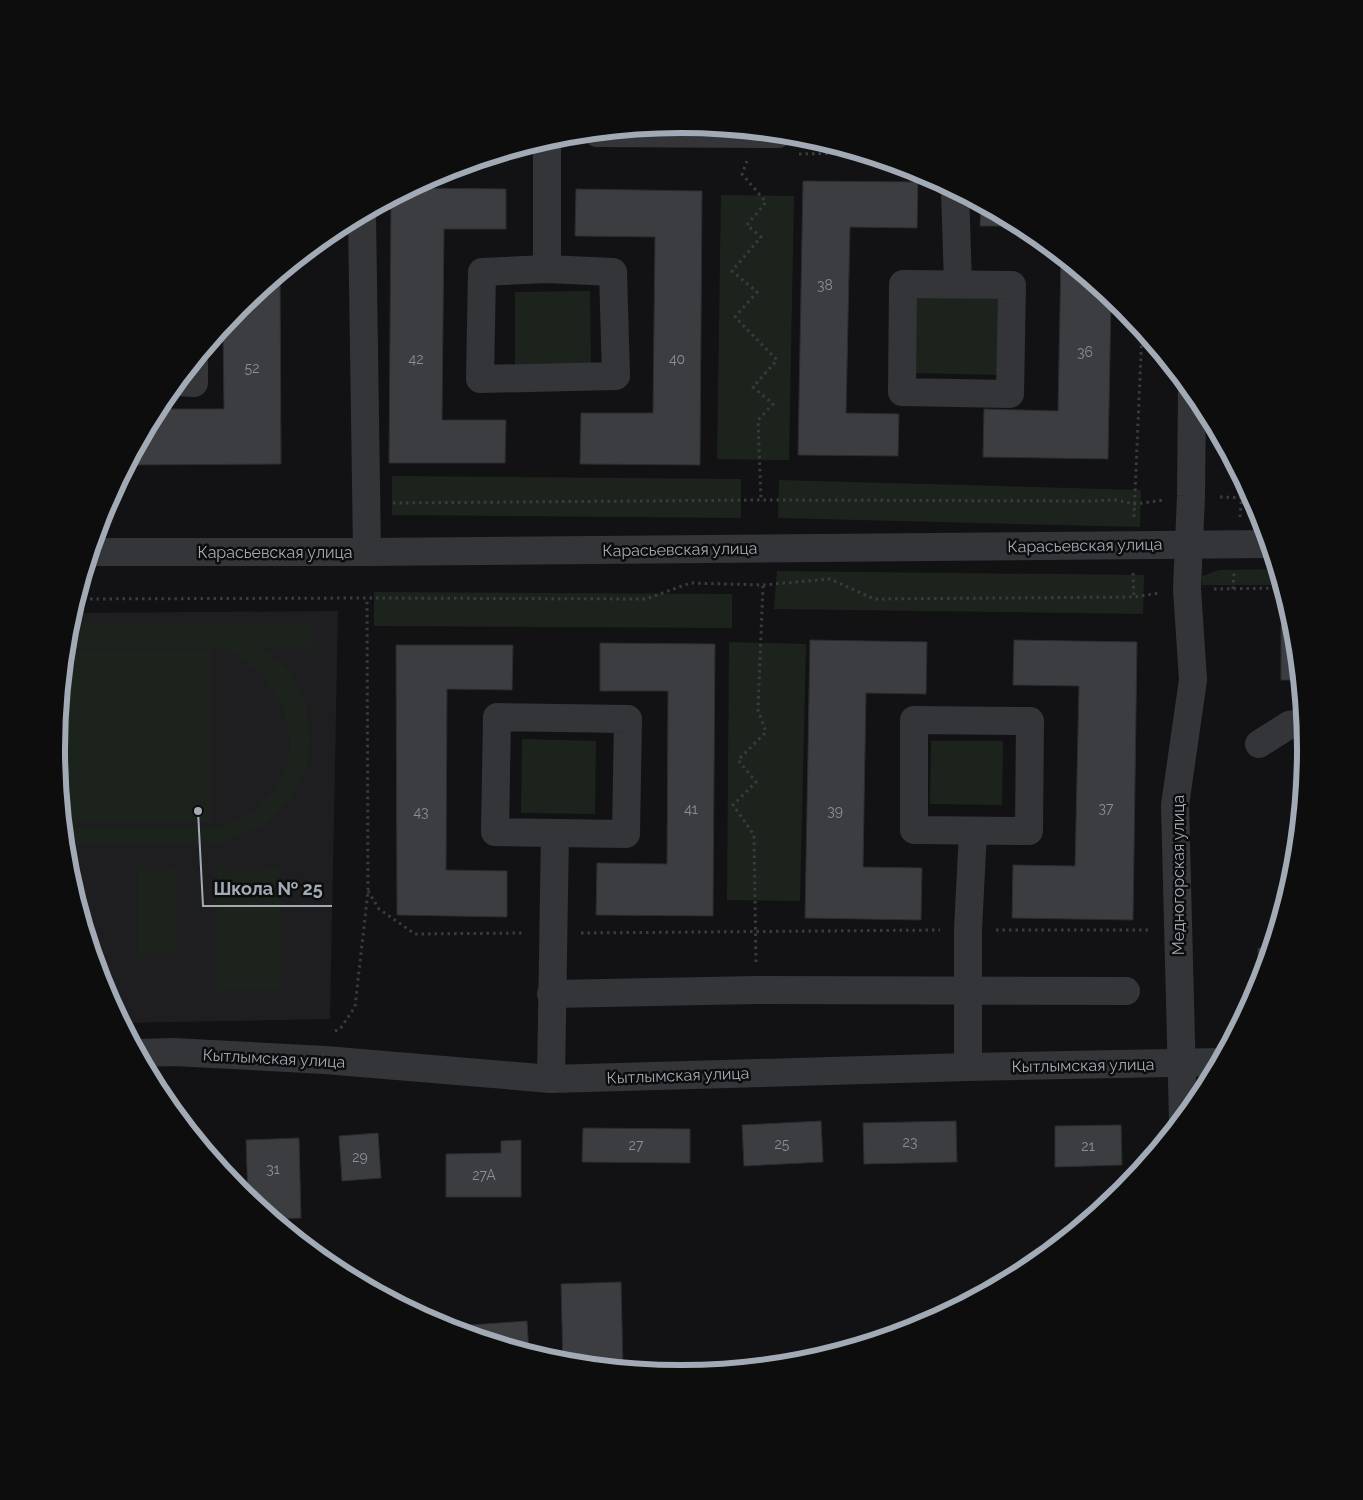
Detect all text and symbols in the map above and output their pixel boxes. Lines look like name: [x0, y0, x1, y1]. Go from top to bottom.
house number: 38: [817, 277, 833, 293]
house number: 36: [1077, 344, 1093, 360]
house number: 42: [409, 351, 423, 367]
house number: 40: [669, 351, 685, 367]
house number: 52: [245, 360, 259, 376]
street label: Карасьевская улица: [1007, 535, 1163, 556]
street label: Карасьевская улица: [602, 539, 758, 560]
street label: Карасьевская улица: [198, 543, 353, 562]
street label: Медногорская улица: [1169, 795, 1188, 955]
house number: 37: [1099, 800, 1114, 816]
house number: 41: [684, 801, 698, 817]
house number: 39: [827, 803, 843, 819]
house number: 43: [413, 804, 429, 820]
callout: Школа № 25: [203, 873, 332, 906]
text: Школа № 25: [213, 878, 323, 899]
street label: Кытлымская улица: [202, 1045, 346, 1072]
street label: Кытлымская улица: [1011, 1055, 1155, 1076]
street label: Кытлымская улица: [606, 1064, 750, 1087]
house number: 23: [903, 1134, 917, 1150]
house number: 25: [775, 1136, 790, 1152]
house number: 27: [629, 1137, 644, 1153]
house number: 21: [1081, 1138, 1095, 1154]
house number: 29: [352, 1149, 368, 1165]
house number: 31: [266, 1161, 280, 1177]
house number: 27А: [472, 1167, 496, 1183]

